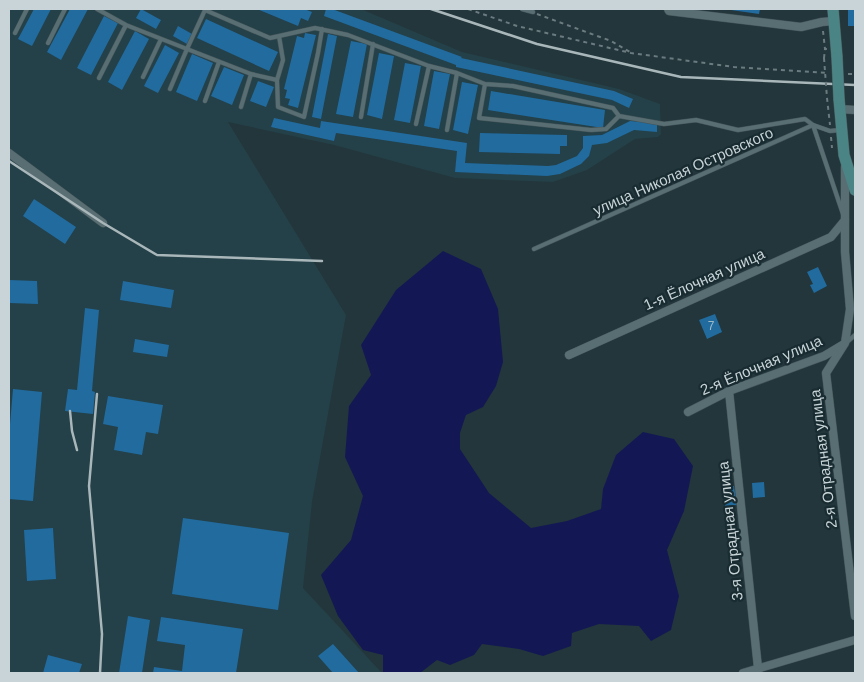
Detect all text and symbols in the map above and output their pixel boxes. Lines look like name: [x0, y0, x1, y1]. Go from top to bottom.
street label: улица Николая Островского: [590, 124, 776, 218]
street label: 1-я Ёлочная улица: [641, 244, 768, 313]
house number: 7: [708, 319, 715, 333]
street label: 2-я Ёлочная улица: [698, 331, 825, 398]
street label: 2-я Отрадная улица: [806, 388, 840, 529]
street label: 3-я Отрадная улица: [714, 460, 746, 601]

